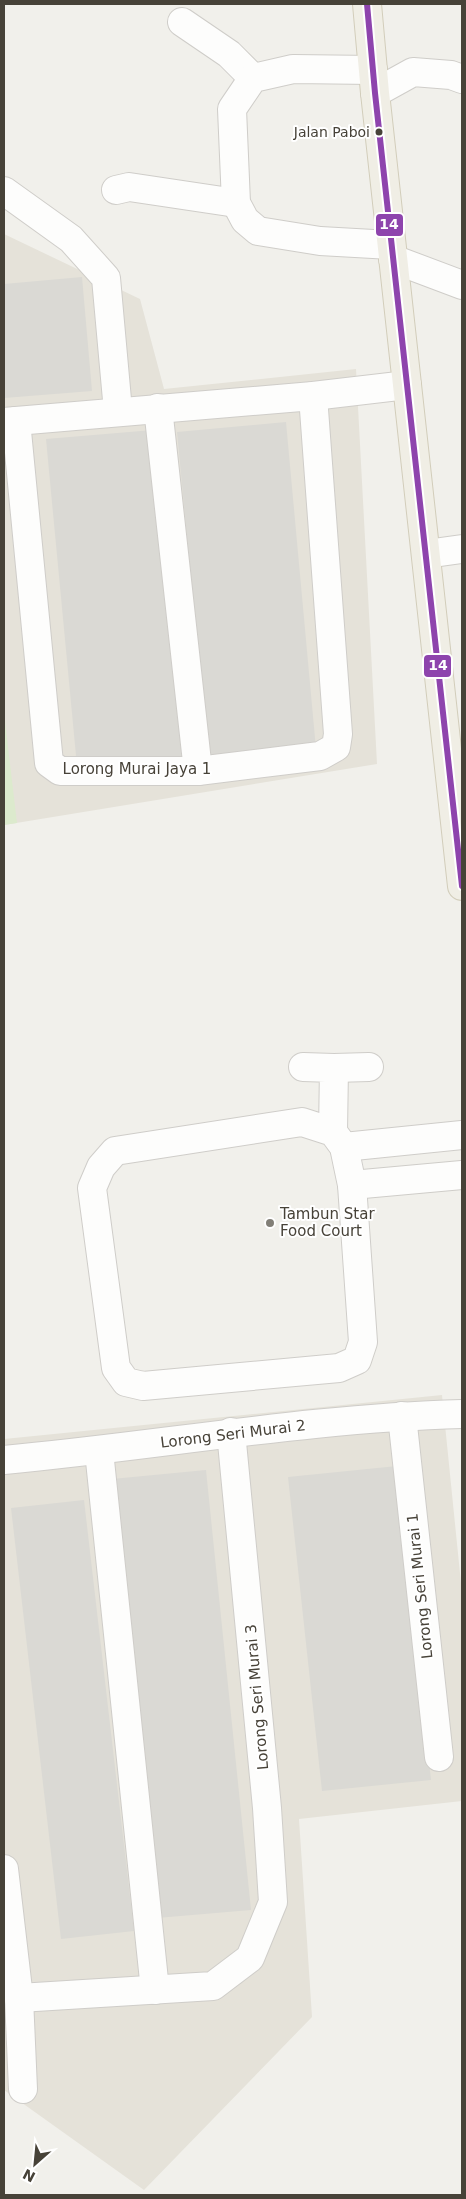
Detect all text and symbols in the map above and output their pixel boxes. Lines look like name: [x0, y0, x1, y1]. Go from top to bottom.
place label: Jalan Paboi: [293, 124, 370, 140]
marker: Jalan Paboi: [374, 127, 384, 137]
line badge: 14: [375, 213, 404, 237]
text: 14: [379, 216, 399, 232]
line badge: 14: [423, 654, 452, 678]
text: 14: [428, 657, 448, 673]
street label: Lorong Murai Jaya 1: [63, 760, 211, 778]
place label: Tambun Star Food Court: [279, 1205, 375, 1240]
marker: Tambun Star Food Court: [264, 1217, 276, 1229]
street label: Lorong Seri Murai 2: [159, 1416, 307, 1452]
street label: Lorong Seri Murai 1: [403, 1512, 437, 1660]
street label: Lorong Seri Murai 3: [242, 1623, 272, 1771]
north arrow: [10, 2139, 60, 2189]
text: N: [20, 2166, 38, 2185]

